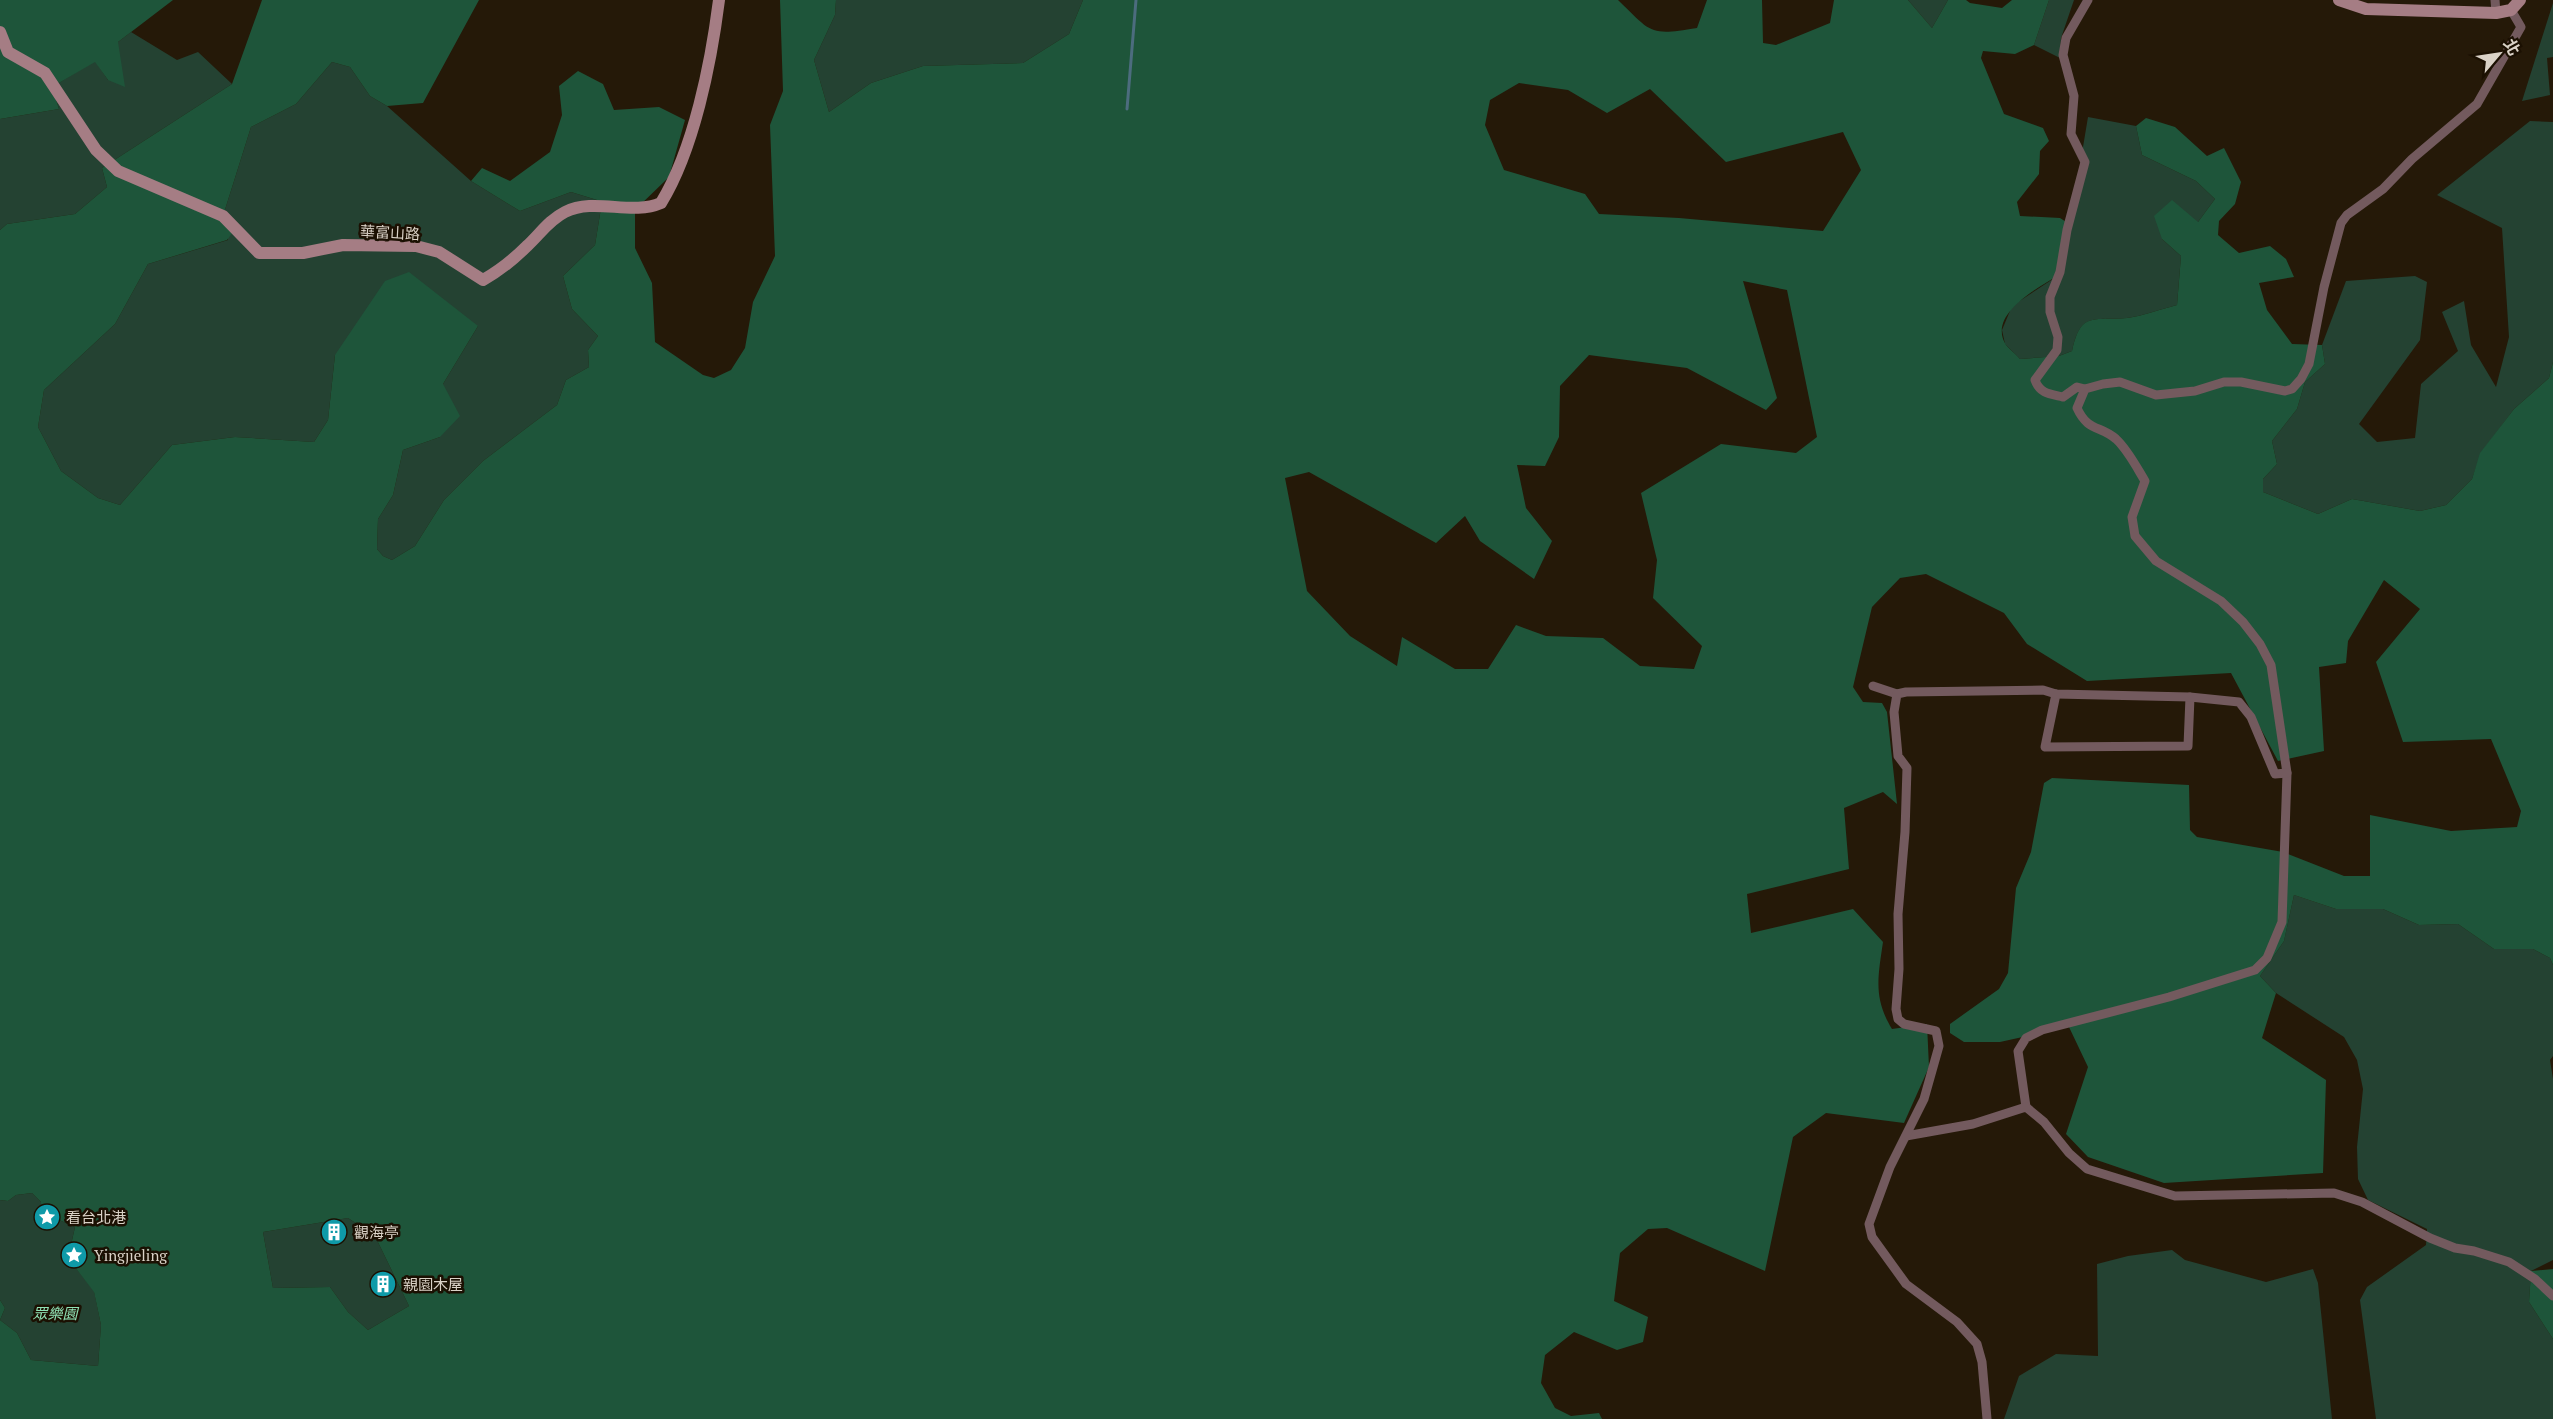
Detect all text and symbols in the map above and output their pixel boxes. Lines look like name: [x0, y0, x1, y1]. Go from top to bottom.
north arrow: [2469, 24, 2529, 84]
text: 北: [2499, 34, 2526, 59]
street label: 華富山路: [360, 220, 420, 244]
place icon: 看台北港: [32, 1202, 62, 1232]
place label: 看台北港: [66, 1207, 126, 1227]
building icon: 觀海亭: [319, 1217, 349, 1247]
place label: 觀海亭: [354, 1222, 399, 1242]
place icon: Yingjieling: [59, 1240, 89, 1270]
place label: Yingjieling: [94, 1245, 168, 1265]
building icon: 親園木屋: [368, 1269, 398, 1299]
place label: 親園木屋: [403, 1274, 463, 1294]
park label: 眾樂園: [32, 1303, 79, 1323]

